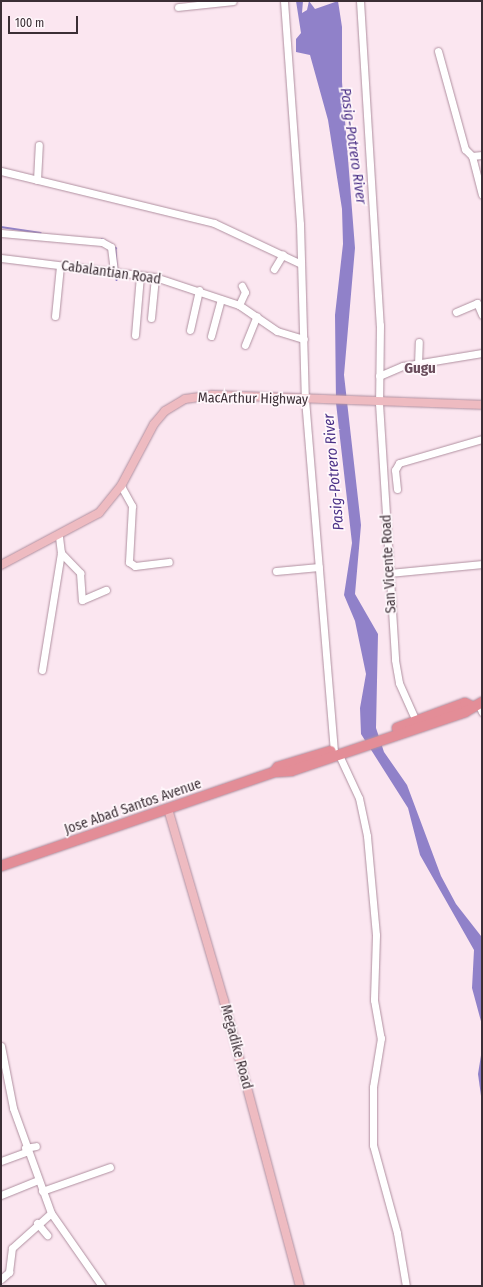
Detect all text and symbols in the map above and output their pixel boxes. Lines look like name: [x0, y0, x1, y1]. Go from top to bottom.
scale bar: [10, 8, 80, 34]
text: 100 m: [15, 16, 44, 30]
water label: Pasig-Potrero River: [336, 87, 370, 205]
street label: Cabalantian Road: [60, 258, 162, 288]
district label: Gugu: [404, 360, 436, 378]
street label: MacArthur Highway: [198, 390, 308, 408]
water label: Pasig-Potrero River: [320, 413, 348, 531]
street label: San Vicente Road: [378, 514, 400, 614]
street label: Jose Abad Santos Avenue: [62, 776, 204, 838]
street label: Megadike Road: [217, 1003, 255, 1091]

